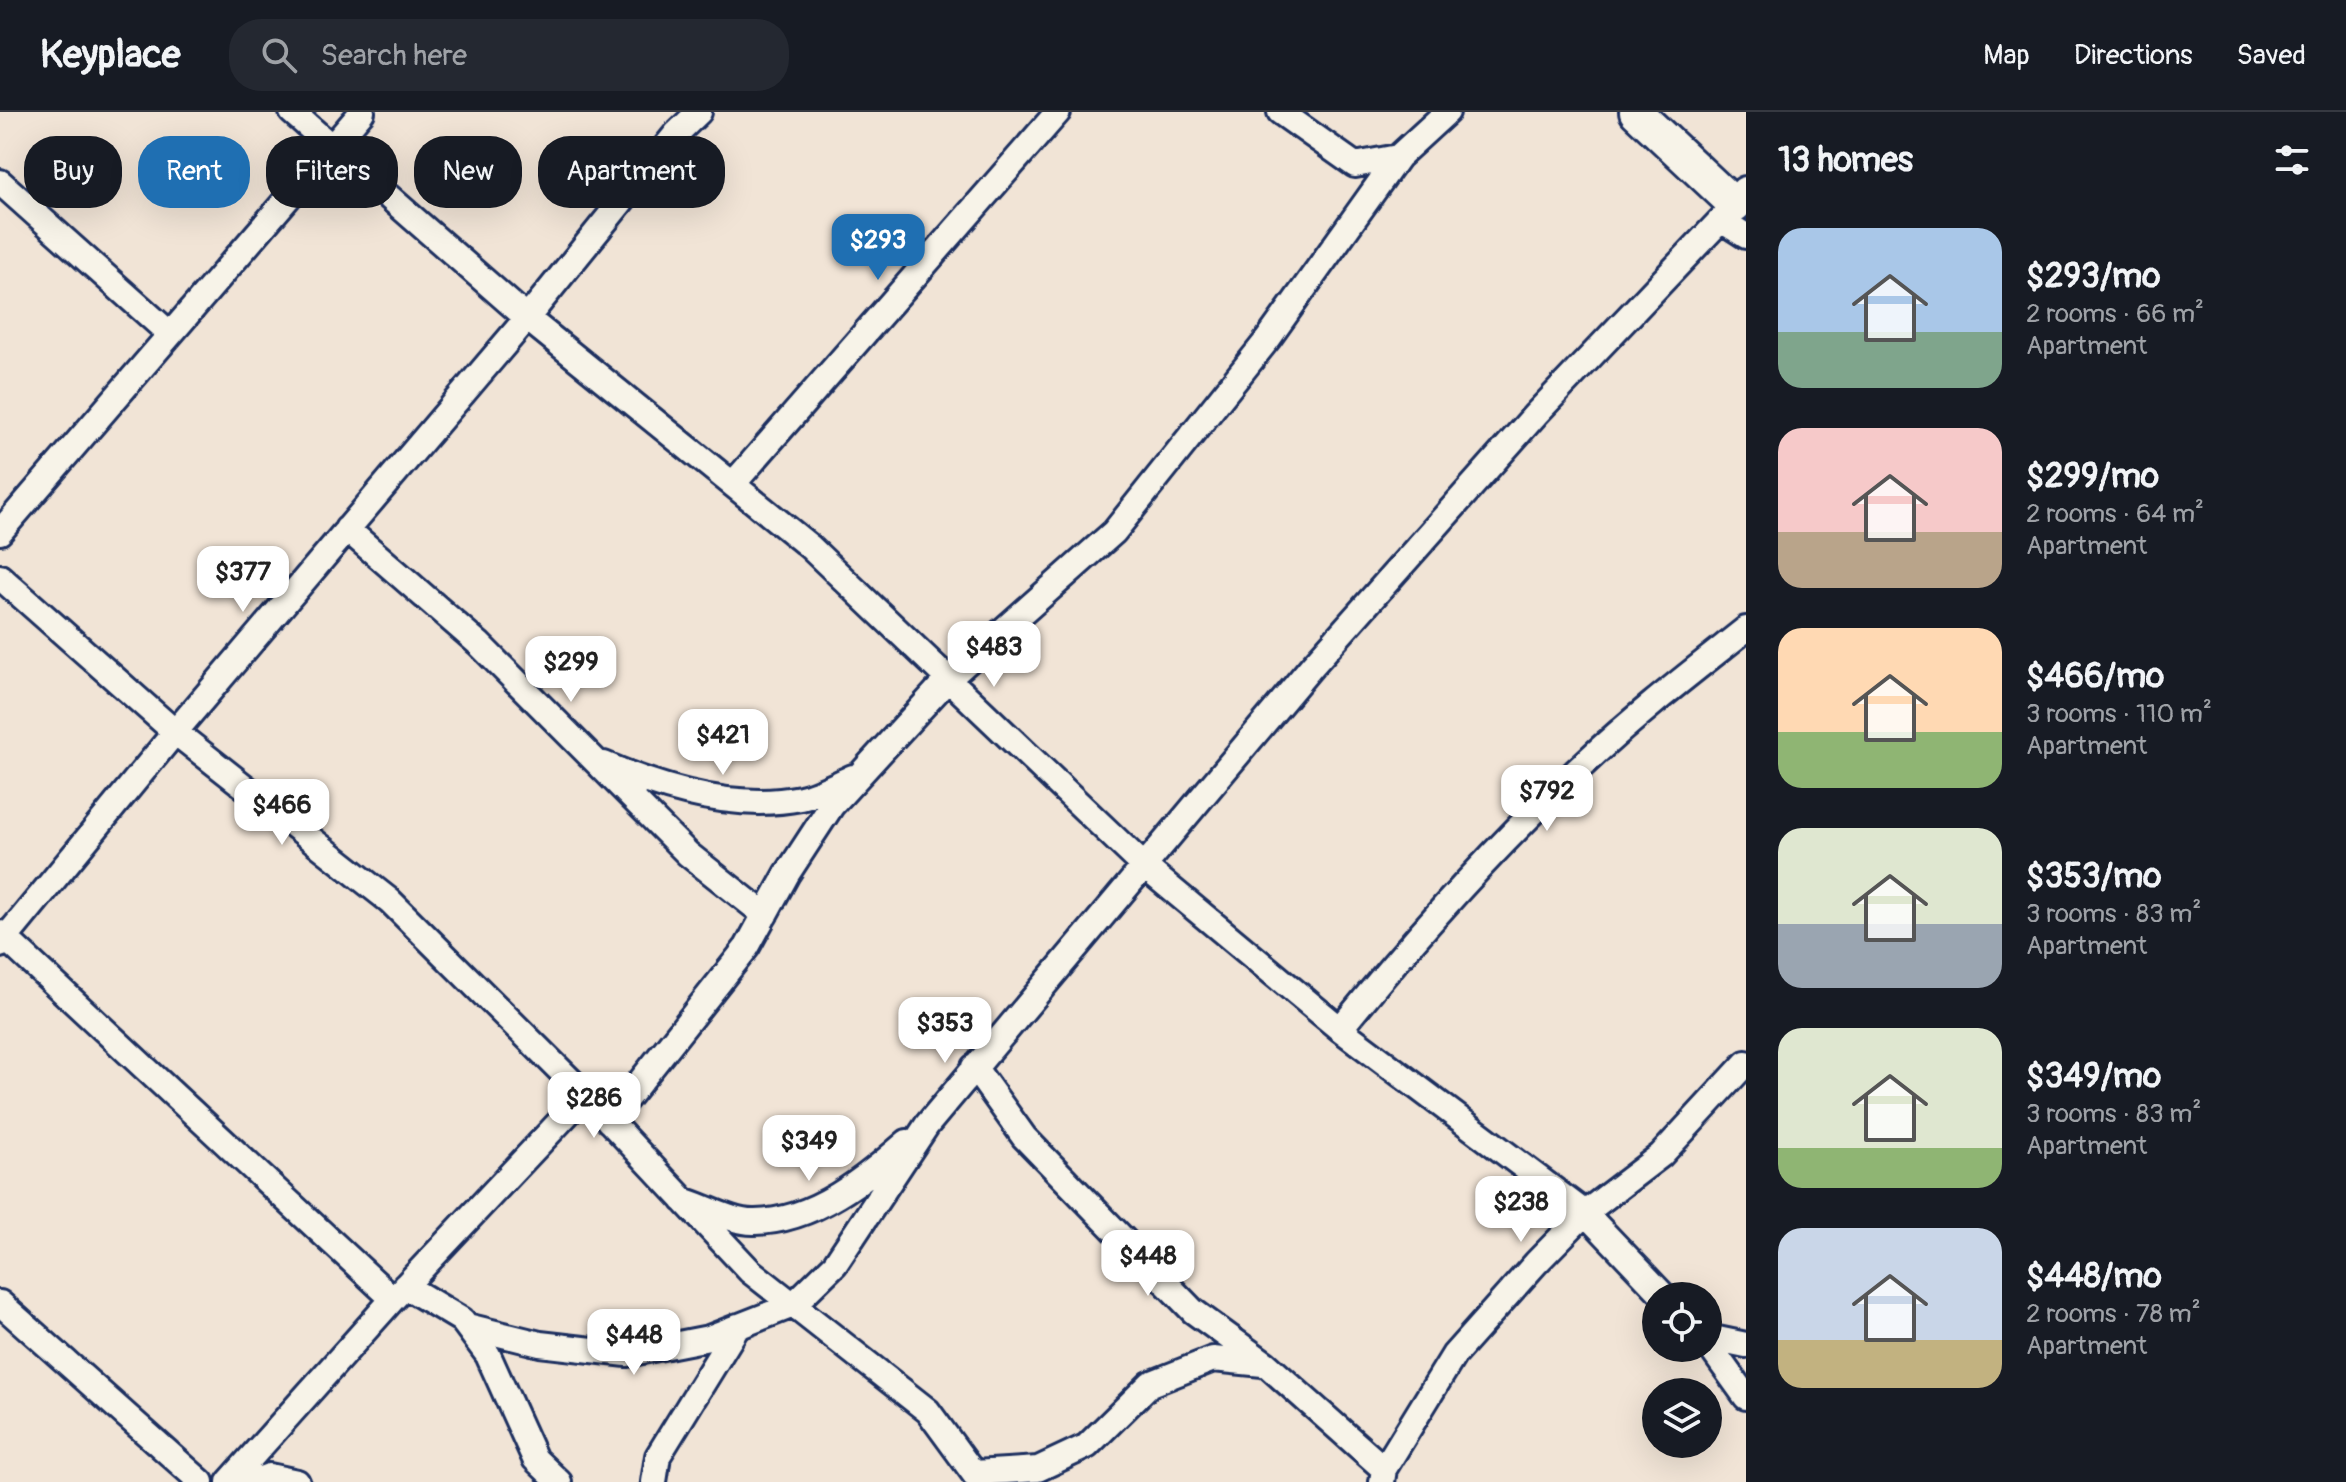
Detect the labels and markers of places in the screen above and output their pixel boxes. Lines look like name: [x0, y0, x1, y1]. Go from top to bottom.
pin: $293: [831, 214, 925, 282]
pin: $377: [196, 546, 290, 614]
pin: $483: [947, 621, 1041, 689]
pin: $299: [524, 636, 618, 704]
pin: $421: [676, 709, 770, 777]
pin: $792: [1500, 765, 1594, 833]
pin: $466: [235, 779, 329, 847]
pin: $353: [898, 997, 992, 1065]
pin: $286: [547, 1072, 641, 1140]
pin: $349: [762, 1115, 856, 1183]
pin: $238: [1474, 1176, 1568, 1244]
pin: $448: [1101, 1230, 1195, 1298]
pin: $448: [587, 1309, 681, 1377]

